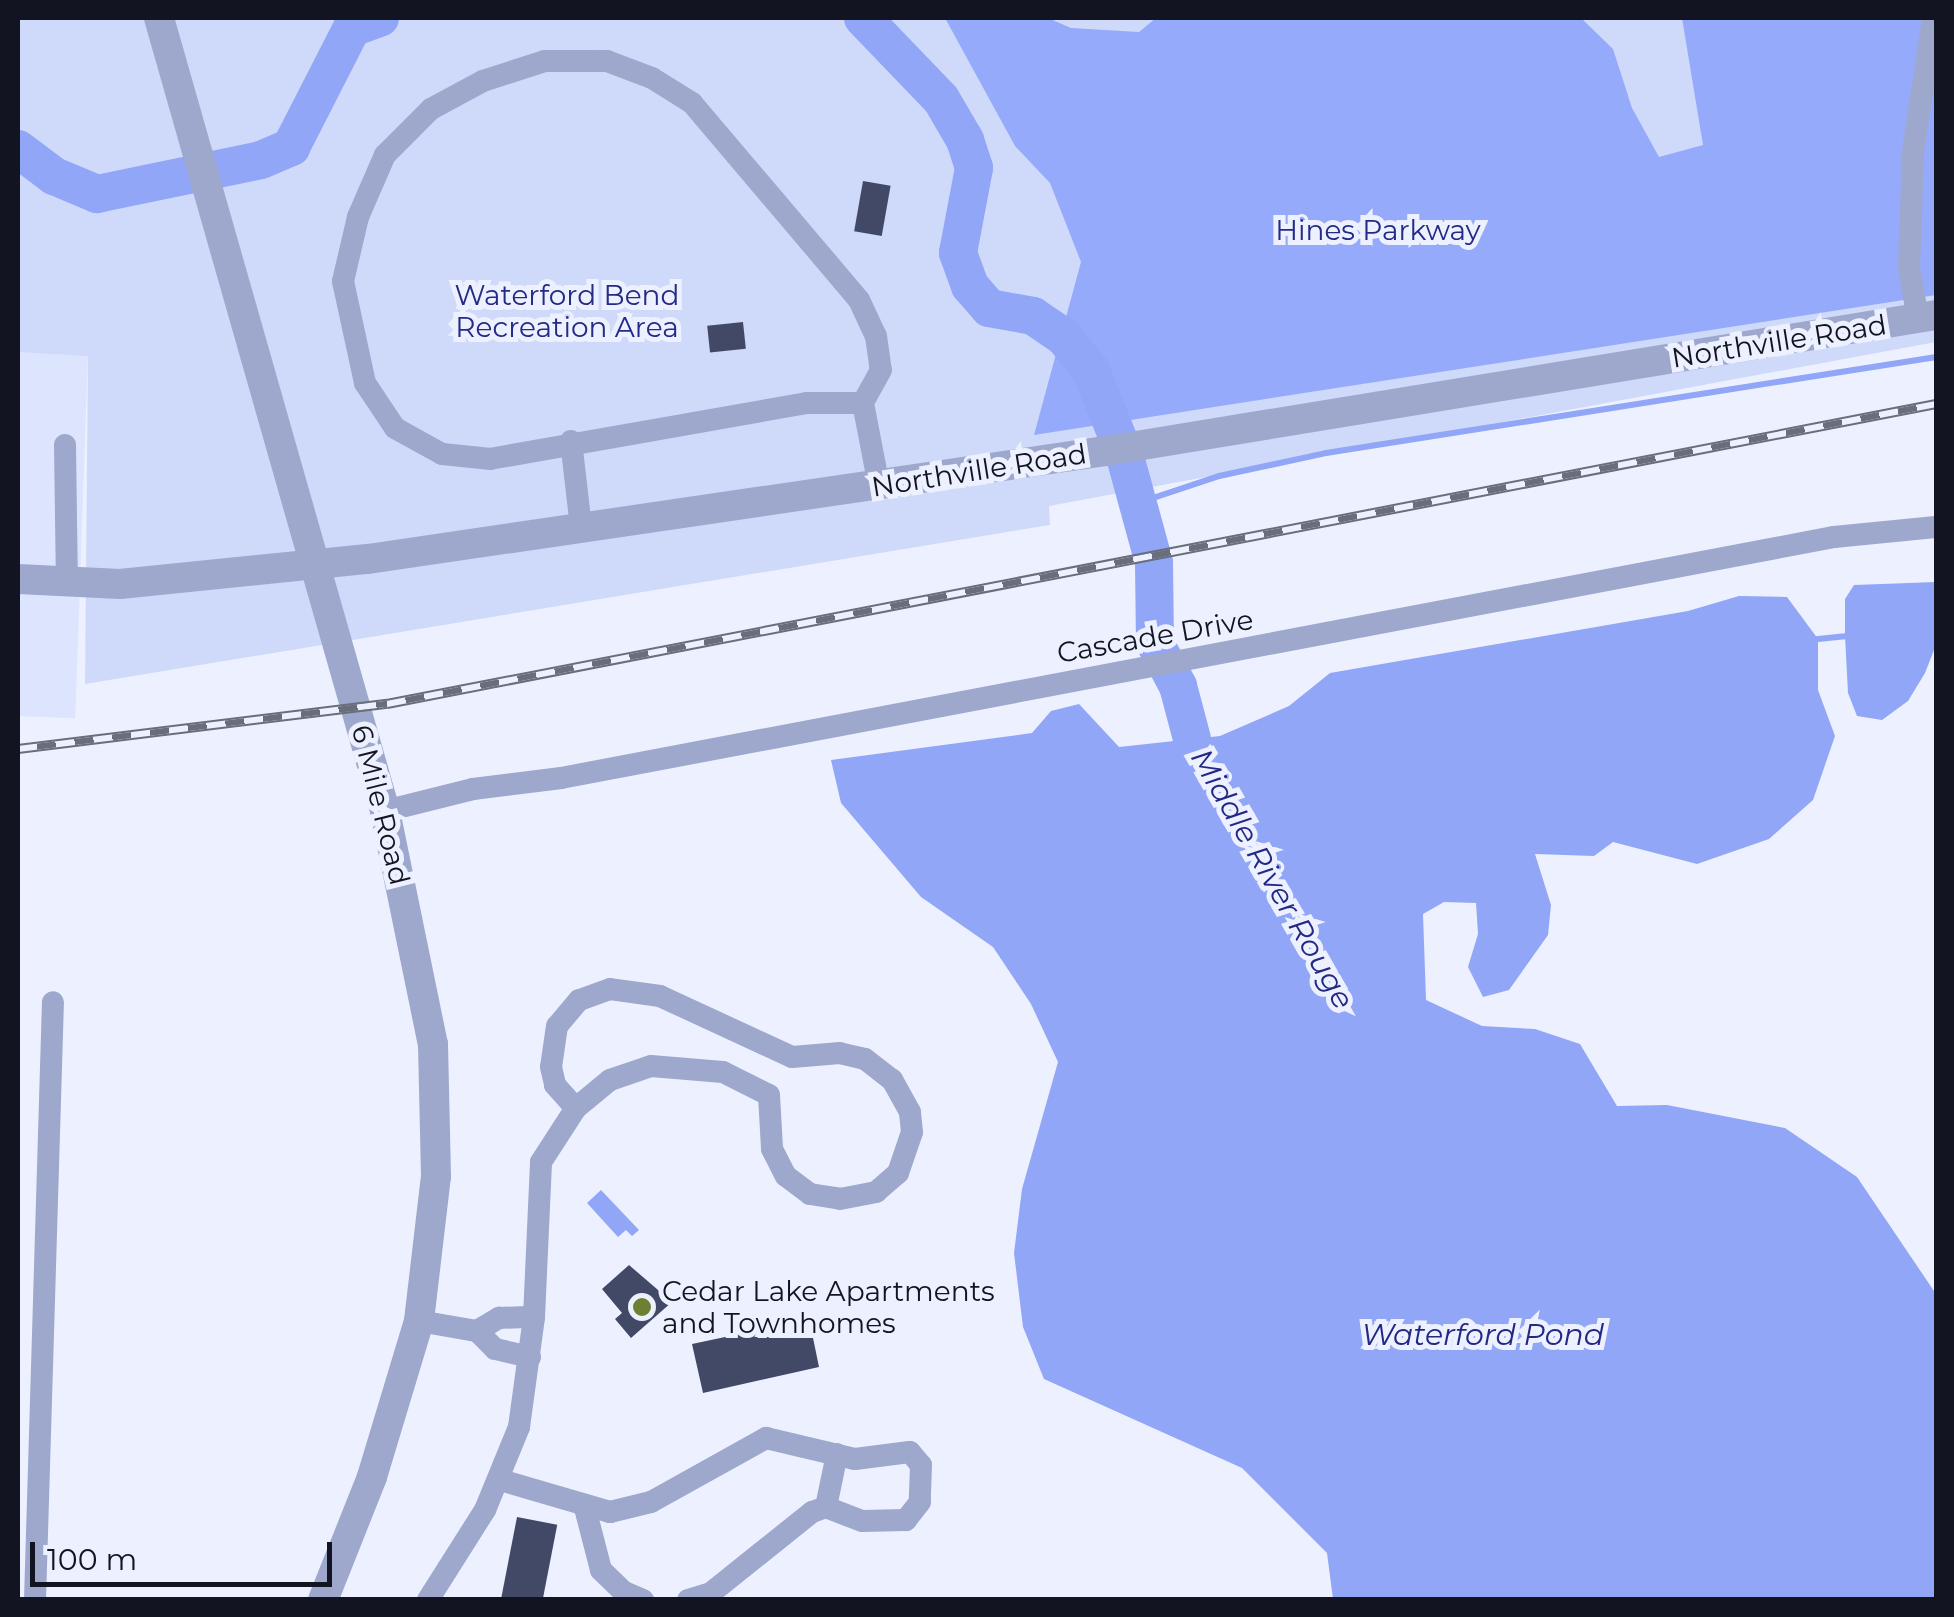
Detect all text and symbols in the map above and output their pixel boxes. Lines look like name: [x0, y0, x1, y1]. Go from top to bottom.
park label: Hines Parkway: [1275, 213, 1481, 247]
park label: Waterford Bend Recreation Area: [455, 278, 679, 344]
street label: Northville Road: [1669, 307, 1889, 375]
street label: Northville Road: [869, 436, 1089, 504]
street label: Cascade Drive: [1054, 602, 1256, 670]
street label: 6 Mile Road: [345, 722, 417, 888]
water label: Middle River Rouge: [1183, 743, 1361, 1015]
place label: Cedar Lake Apartments and Townhomes: [662, 1274, 995, 1340]
marker: Cedar Lake Apartments and Townhomes: [631, 1296, 653, 1318]
water label: Waterford Pond: [1362, 1317, 1604, 1353]
scale bar: [35, 1522, 338, 1584]
text: 100 m: [47, 1541, 137, 1578]

